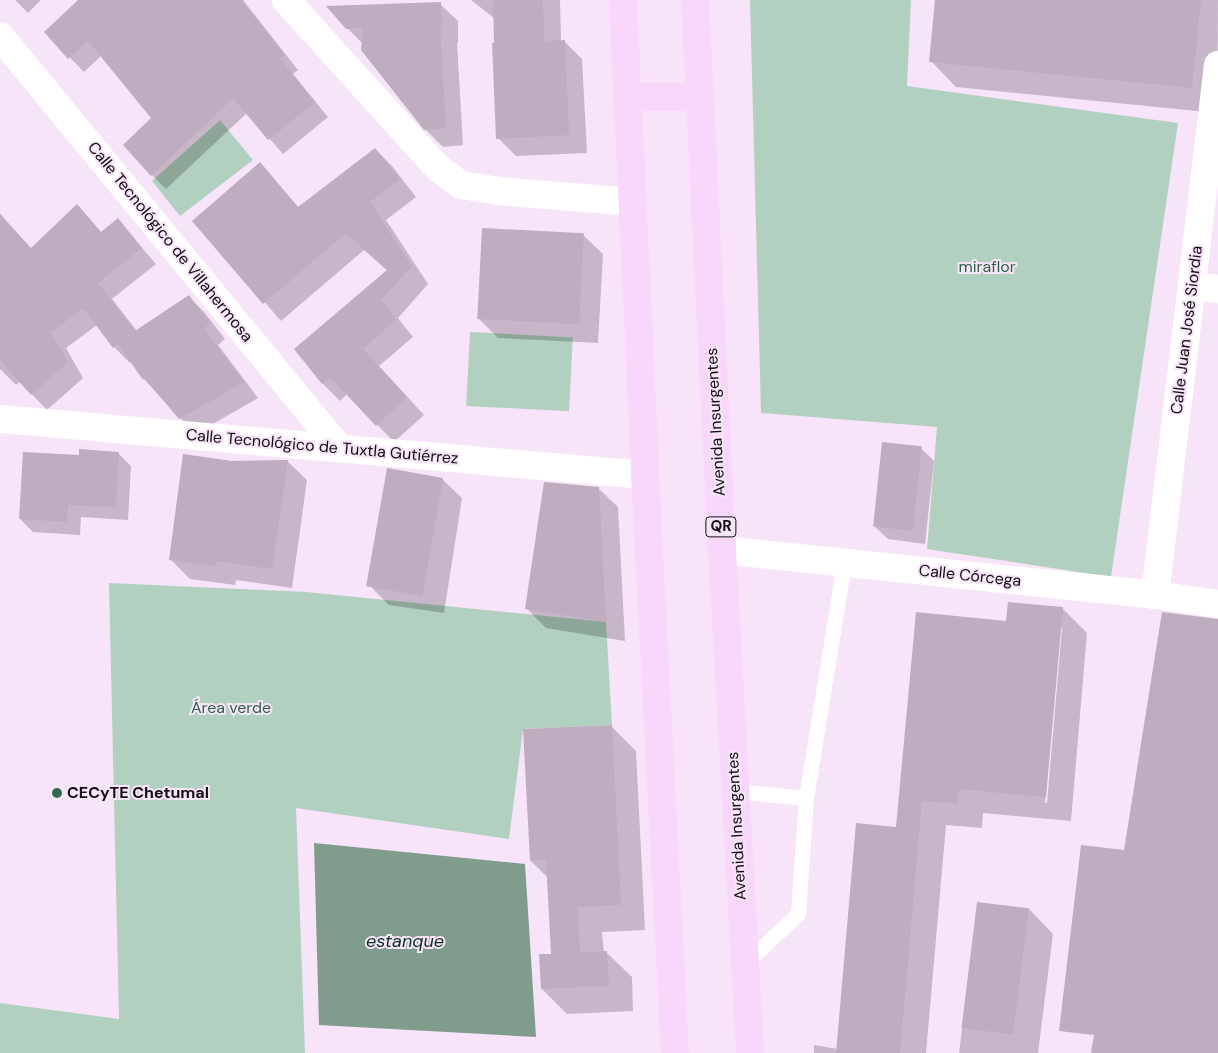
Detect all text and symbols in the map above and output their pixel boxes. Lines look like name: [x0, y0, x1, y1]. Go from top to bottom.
street label: Calle Tecnológico de Villahermosa: [83, 138, 257, 346]
street label: Calle Juan José Siordia: [1167, 245, 1207, 415]
park label: miraflor: [958, 257, 1016, 277]
street label: Avenida Insurgentes: [703, 347, 729, 497]
street label: Calle Tecnológico de Tuxtla Gutiérrez: [185, 426, 459, 468]
road number: QR: [705, 514, 737, 540]
street label: Calle Córcega: [918, 561, 1022, 591]
park label: Área verde: [191, 698, 271, 718]
street label: Avenida Insurgentes: [724, 751, 750, 901]
place label: CECyTE Chetumal: [67, 783, 209, 803]
marker: CECyTE Chetumal: [51, 787, 63, 799]
water label: estanque: [366, 930, 444, 952]

